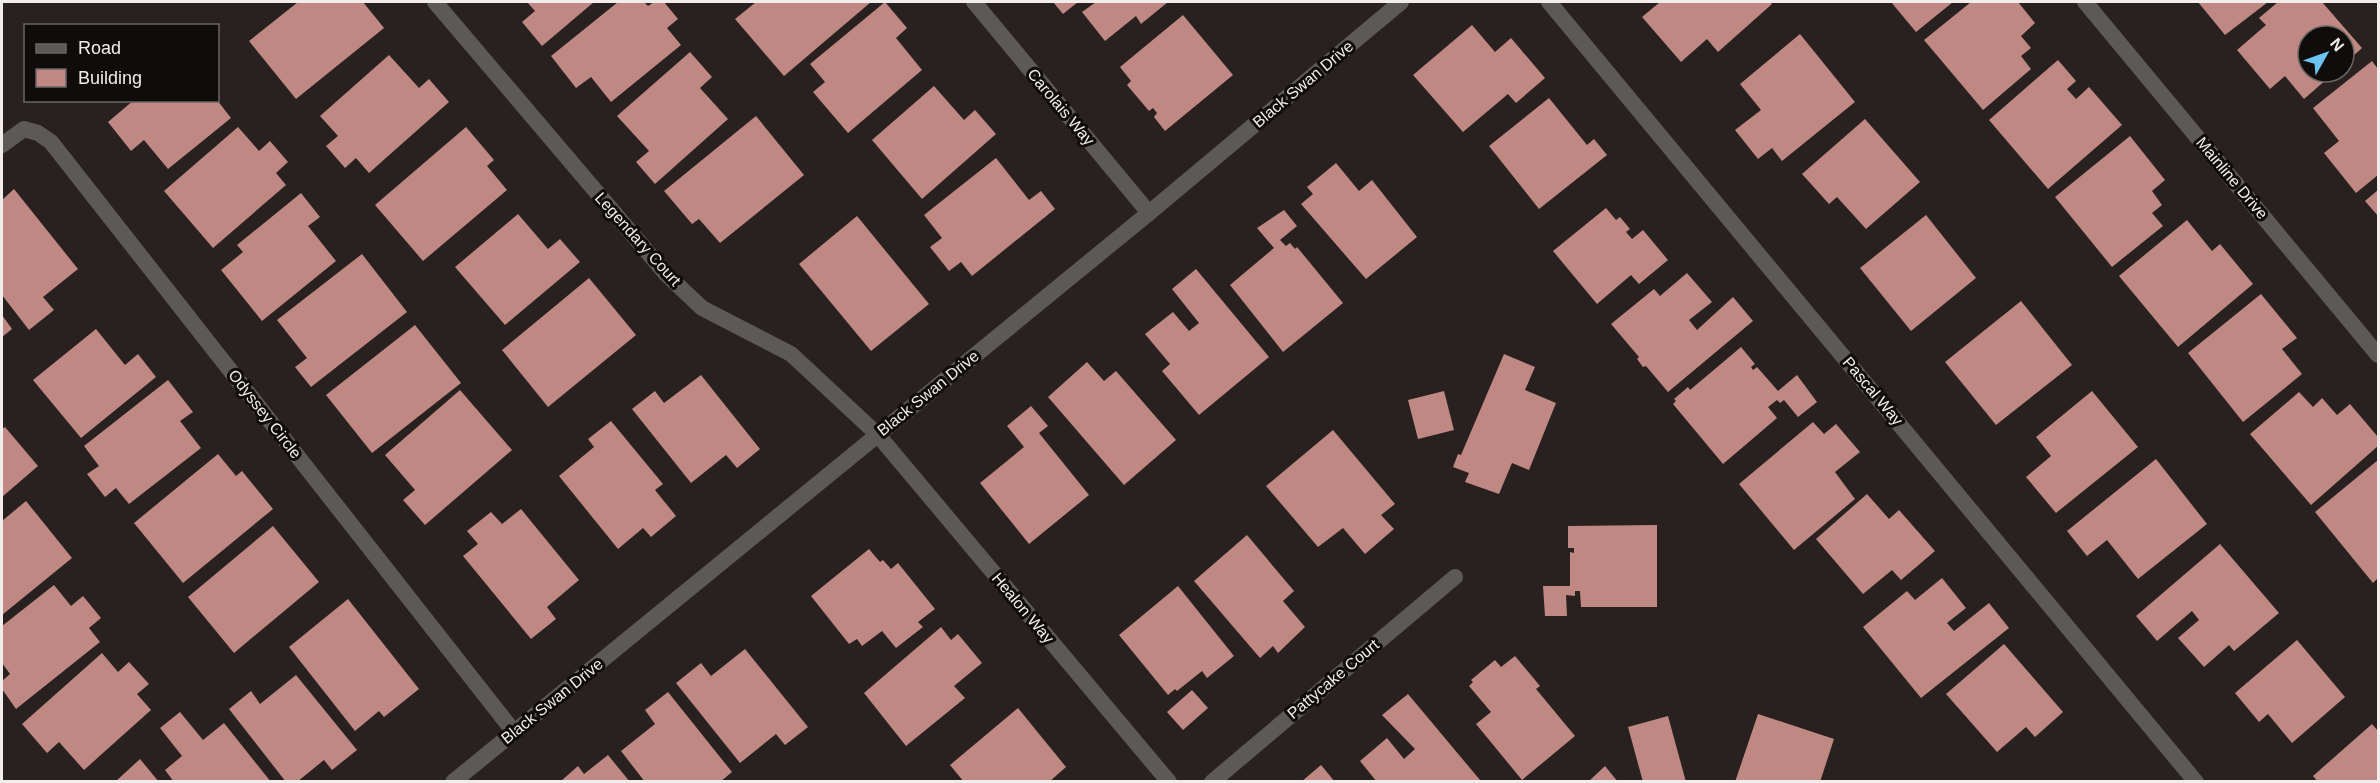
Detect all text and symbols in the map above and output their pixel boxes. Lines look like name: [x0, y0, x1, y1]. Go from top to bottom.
legend: [24, 24, 219, 102]
north arrow: [2296, 24, 2356, 84]
text: N: [2327, 35, 2347, 55]
street label: Black Swan Drive: [1250, 37, 1357, 131]
text: Road: [78, 38, 121, 58]
street label: Carolais Way: [1024, 65, 1098, 149]
text: Building: [78, 68, 142, 88]
street label: Mainline Drive: [2193, 134, 2271, 222]
street label: Legendary Court: [592, 189, 685, 289]
street label: Black Swan Drive: [874, 347, 982, 439]
street label: Pascal Way: [1840, 353, 1906, 429]
street label: Odyssey Circle: [225, 366, 305, 462]
street label: Healon Way: [989, 569, 1057, 647]
street label: Pattycake Court: [1284, 636, 1382, 722]
street label: Black Swan Drive: [498, 655, 606, 747]

